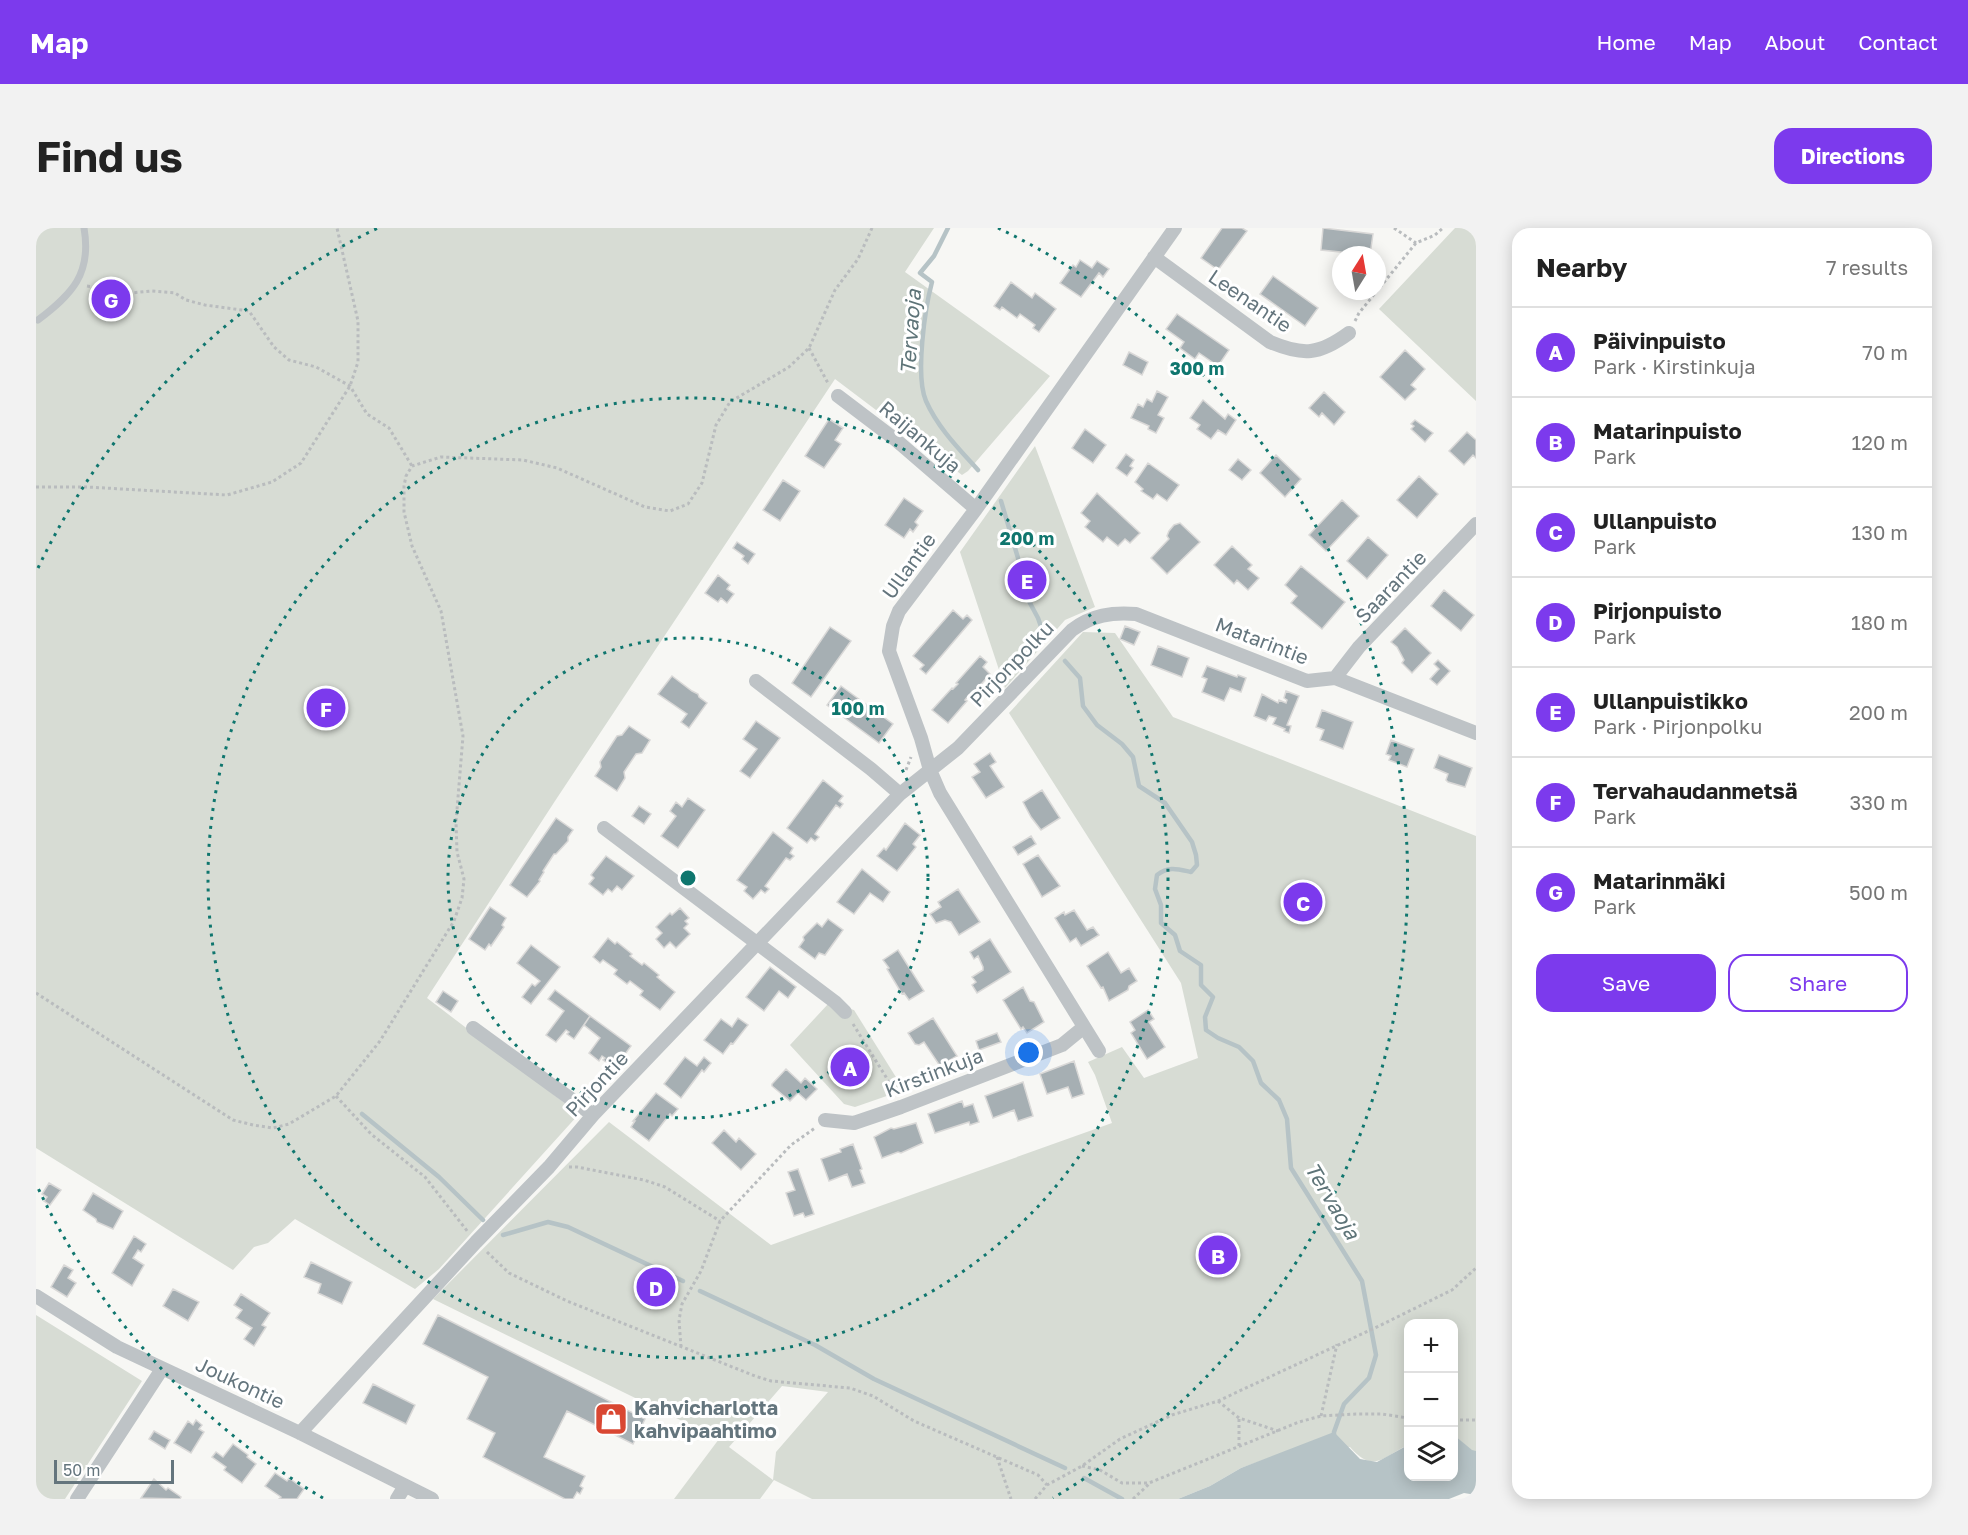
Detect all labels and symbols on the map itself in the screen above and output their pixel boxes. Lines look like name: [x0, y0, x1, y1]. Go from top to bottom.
north arrow: [1332, 246, 1386, 300]
street label: Leenantie: [1204, 264, 1297, 337]
pin: G: [92, 276, 130, 322]
water label: Tervaoja: [894, 287, 926, 375]
text: 300 m: [1170, 357, 1224, 379]
street label: Raijankuja: [875, 395, 966, 477]
text: 200 m: [1000, 527, 1054, 549]
street label: Ullantie: [876, 528, 940, 603]
street label: Saarantie: [1350, 545, 1431, 628]
pin: E: [1008, 558, 1046, 602]
street label: Matarintie: [1212, 611, 1312, 669]
street label: Pirjonpolku: [964, 615, 1058, 711]
pin: F: [306, 686, 346, 730]
text: 100 m: [832, 697, 884, 719]
centre of rings: [678, 868, 698, 888]
pin: C: [1284, 880, 1322, 924]
your location: [1014, 1038, 1043, 1067]
street label: Kirstinkuja: [881, 1042, 986, 1102]
pin: A: [830, 1044, 870, 1090]
street label: Pirjontie: [560, 1046, 633, 1121]
water label: Tervaoja: [1300, 1157, 1367, 1245]
pin: B: [1198, 1232, 1238, 1278]
pin: D: [636, 1264, 676, 1310]
street label: Joukontie: [192, 1351, 289, 1413]
place label: Kahvicharlotta kahvipaahtimo: [634, 1395, 778, 1442]
shop icon: Kahvicharlotta kahvipaahtimo: [593, 1401, 629, 1437]
scale bar: [54, 1457, 174, 1484]

